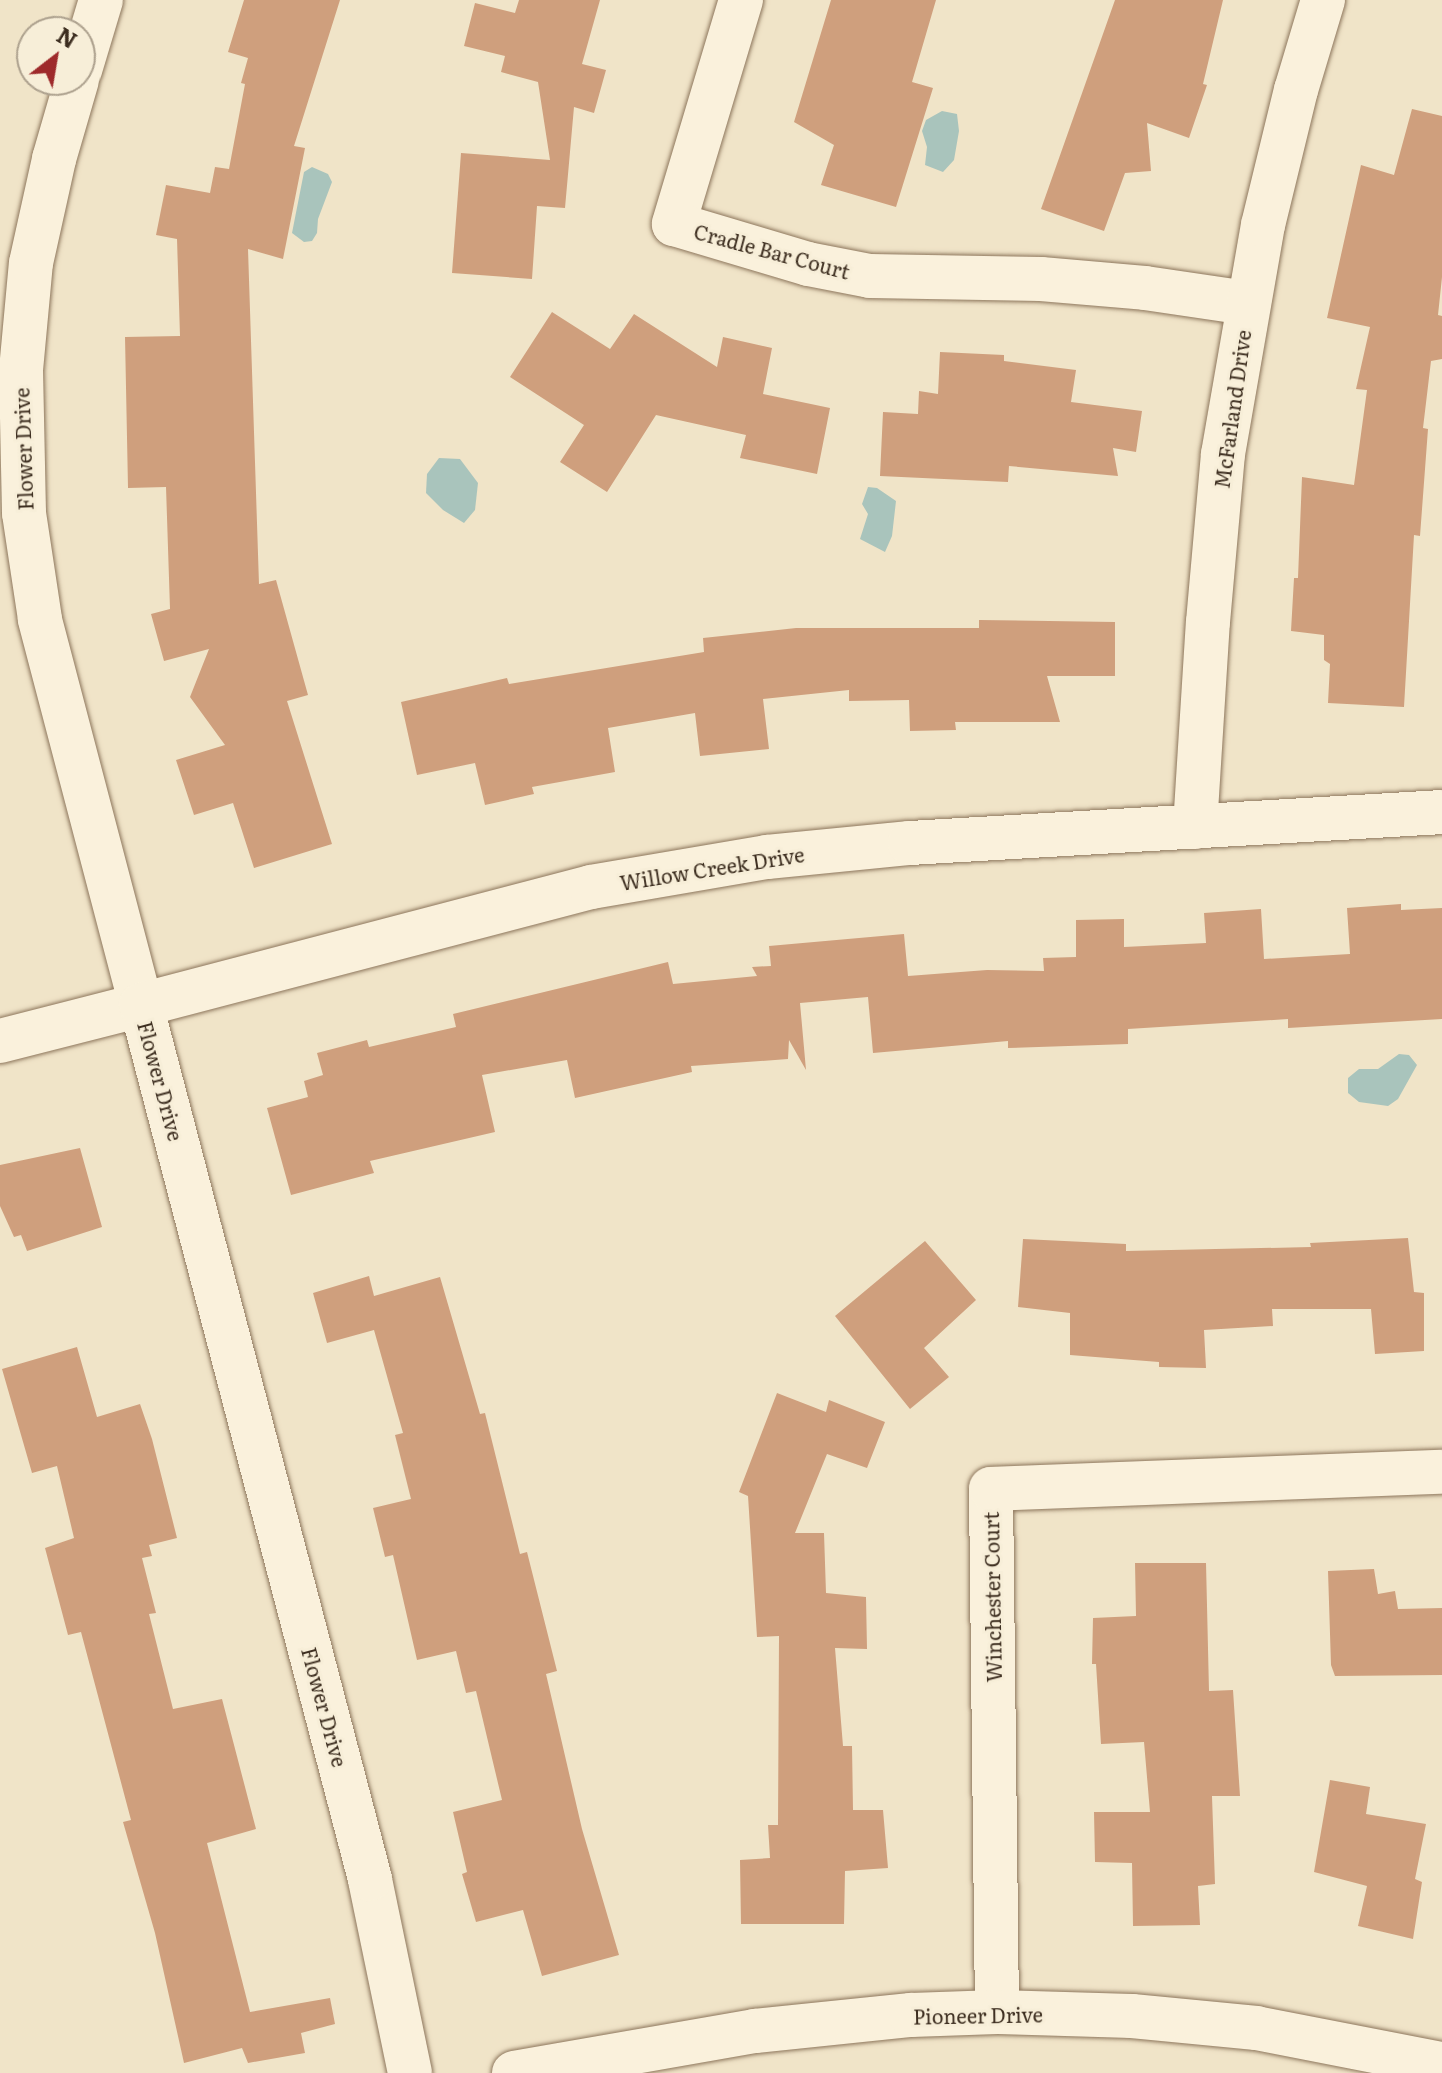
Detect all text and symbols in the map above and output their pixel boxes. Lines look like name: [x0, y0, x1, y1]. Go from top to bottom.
north arrow: [16, 16, 96, 96]
text: N: [51, 18, 84, 56]
street label: Cradle Bar Court: [691, 219, 853, 283]
street label: McFarland Drive: [1209, 328, 1255, 490]
street label: Flower Drive: [9, 387, 37, 511]
street label: Willow Creek Drive: [618, 842, 806, 894]
street label: Flower Drive: [133, 1018, 189, 1144]
street label: Winchester Court: [979, 1512, 1005, 1682]
street label: Flower Drive: [297, 1644, 353, 1770]
street label: Pioneer Drive: [913, 2002, 1043, 2028]

